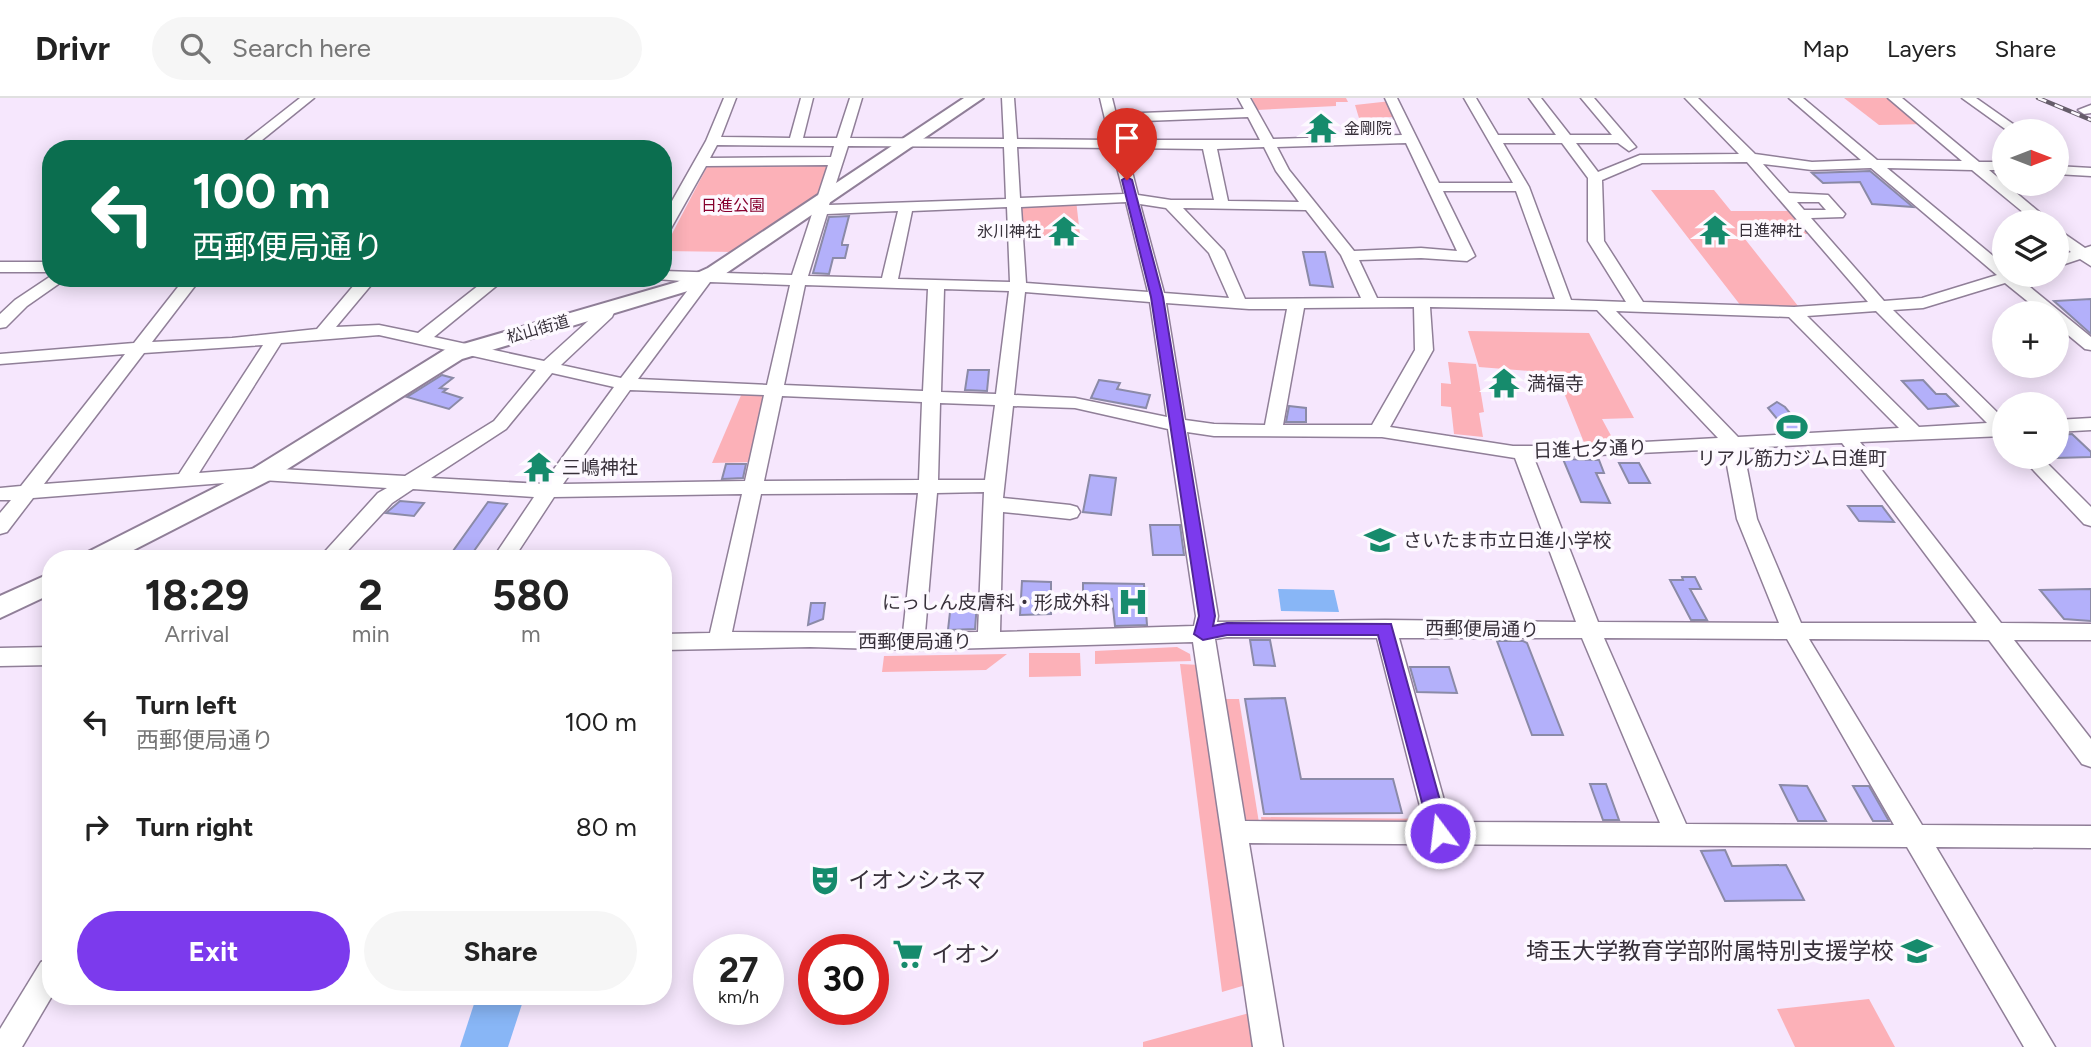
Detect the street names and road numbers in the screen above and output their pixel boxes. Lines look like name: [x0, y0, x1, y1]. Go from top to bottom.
street label: 松山街道: [505, 311, 571, 347]
street label: 日進七夕通り: [1533, 436, 1647, 462]
street label: 西郵便局通り: [1425, 617, 1539, 641]
street label: 西郵便局通り: [858, 630, 972, 653]

